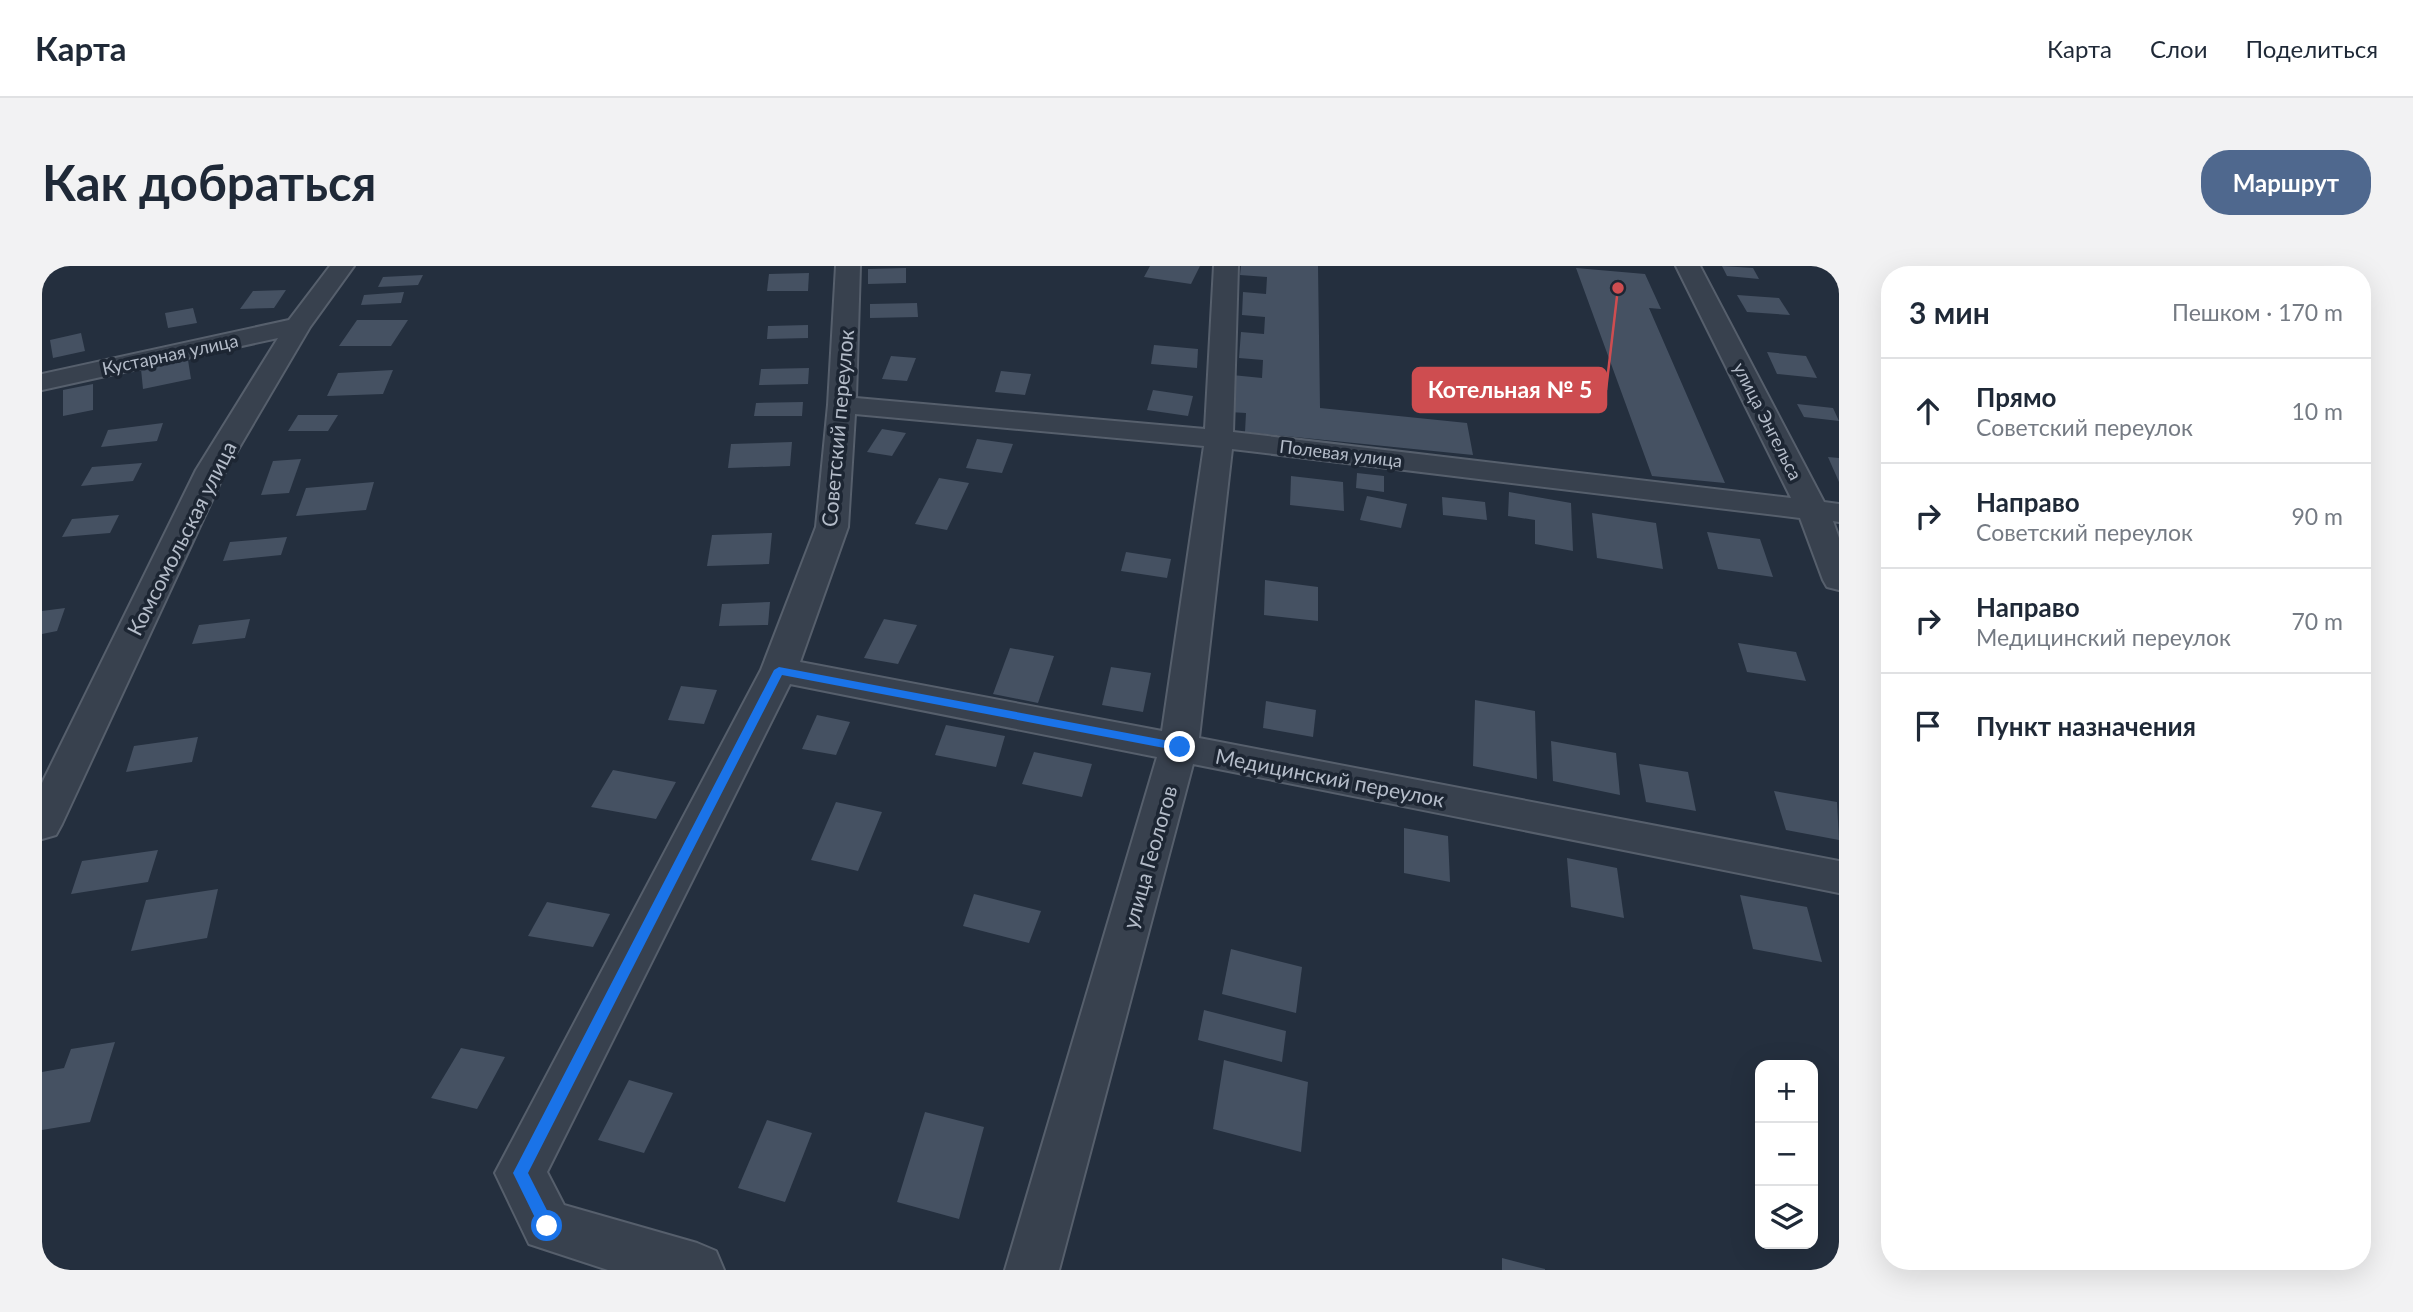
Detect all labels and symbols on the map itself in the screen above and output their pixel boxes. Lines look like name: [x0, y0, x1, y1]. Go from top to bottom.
street label: Советский переулок: [816, 328, 858, 528]
street label: Кустарная улица: [100, 329, 240, 379]
street label: улица Энгельса: [1729, 358, 1807, 484]
callout: Котельная № 5: [1413, 368, 1606, 412]
text: Котельная № 5: [1428, 375, 1592, 403]
street label: Полевая улица: [1278, 435, 1404, 471]
street label: Комсомольская улица: [121, 437, 241, 639]
route end: [1164, 731, 1195, 762]
street label: Медицинский переулок: [1213, 743, 1447, 811]
street label: улица Геологов: [1117, 783, 1181, 931]
route start: [531, 1210, 562, 1241]

